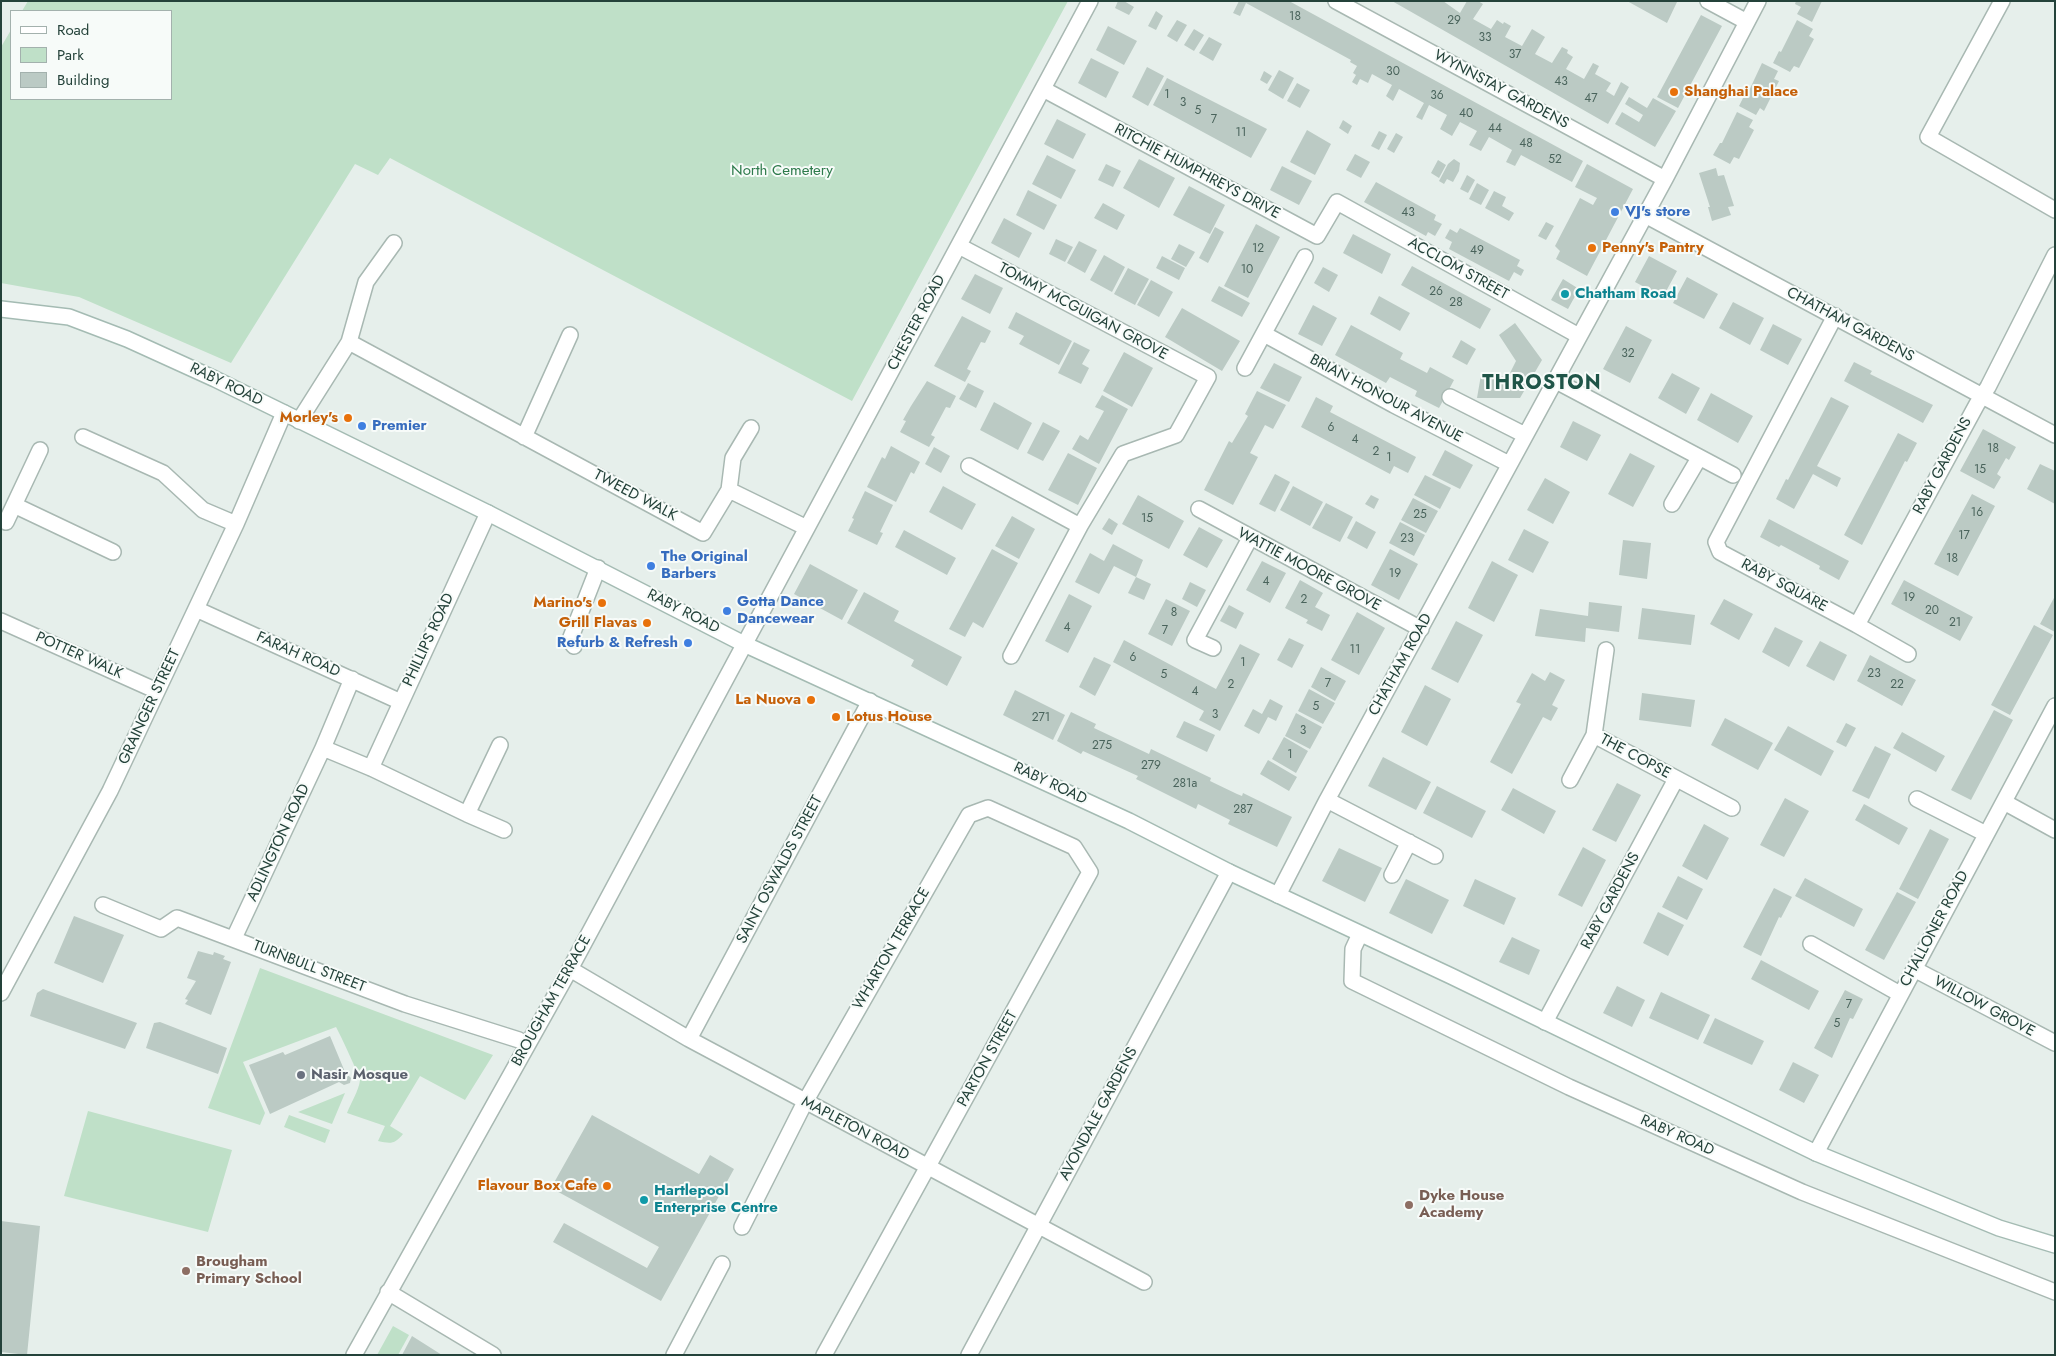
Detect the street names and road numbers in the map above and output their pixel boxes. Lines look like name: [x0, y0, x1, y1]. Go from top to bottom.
street label: WYNNSTAY GARDENS: [1430, 47, 1572, 133]
street label: RITCHIE HUMPHREYS DRIVE: [1111, 121, 1283, 223]
street label: ACCLOM STREET: [1405, 234, 1511, 304]
street label: TOMMY MCGUIGAN GROVE: [995, 260, 1171, 364]
street label: CHESTER ROAD: [884, 272, 950, 374]
street label: CHATHAM GARDENS: [1783, 284, 1917, 366]
street label: BRIAN HONOUR AVENUE: [1306, 351, 1466, 447]
street label: RABY ROAD: [187, 360, 265, 410]
street label: RABY GARDENS: [1910, 415, 1976, 517]
street label: TWEED WALK: [590, 466, 680, 526]
street label: WATTIE MOORE GROVE: [1234, 525, 1384, 615]
street label: RABY SQUARE: [1738, 556, 1830, 616]
street label: RABY ROAD: [644, 586, 722, 638]
street label: PHILLIPS ROAD: [400, 591, 458, 689]
street label: CHATHAM ROAD: [1365, 611, 1437, 719]
street label: POTTER WALK: [33, 629, 125, 683]
street label: FARAH ROAD: [253, 629, 343, 681]
street label: GRAINGER STREET: [115, 647, 185, 767]
street label: THE COPSE: [1597, 731, 1673, 783]
street label: RABY ROAD: [1010, 759, 1090, 809]
street label: ADLINGTON ROAD: [244, 781, 314, 905]
street label: SAINT OSWALDS STREET: [733, 793, 827, 947]
street label: RABY GARDENS: [1578, 850, 1644, 952]
street label: CHALLONER ROAD: [1897, 868, 1973, 990]
street label: WHARTON TERRACE: [850, 885, 934, 1013]
street label: BROUGHAM TERRACE: [509, 932, 595, 1070]
street label: TURNBULL STREET: [250, 937, 368, 997]
street label: WILLOW GROVE: [1930, 973, 2038, 1041]
street label: PARTON STREET: [954, 1008, 1022, 1110]
street label: AVONDALE GARDENS: [1056, 1044, 1142, 1184]
street label: MAPLETON ROAD: [798, 1093, 912, 1165]
street label: RABY ROAD: [1637, 1112, 1717, 1160]

